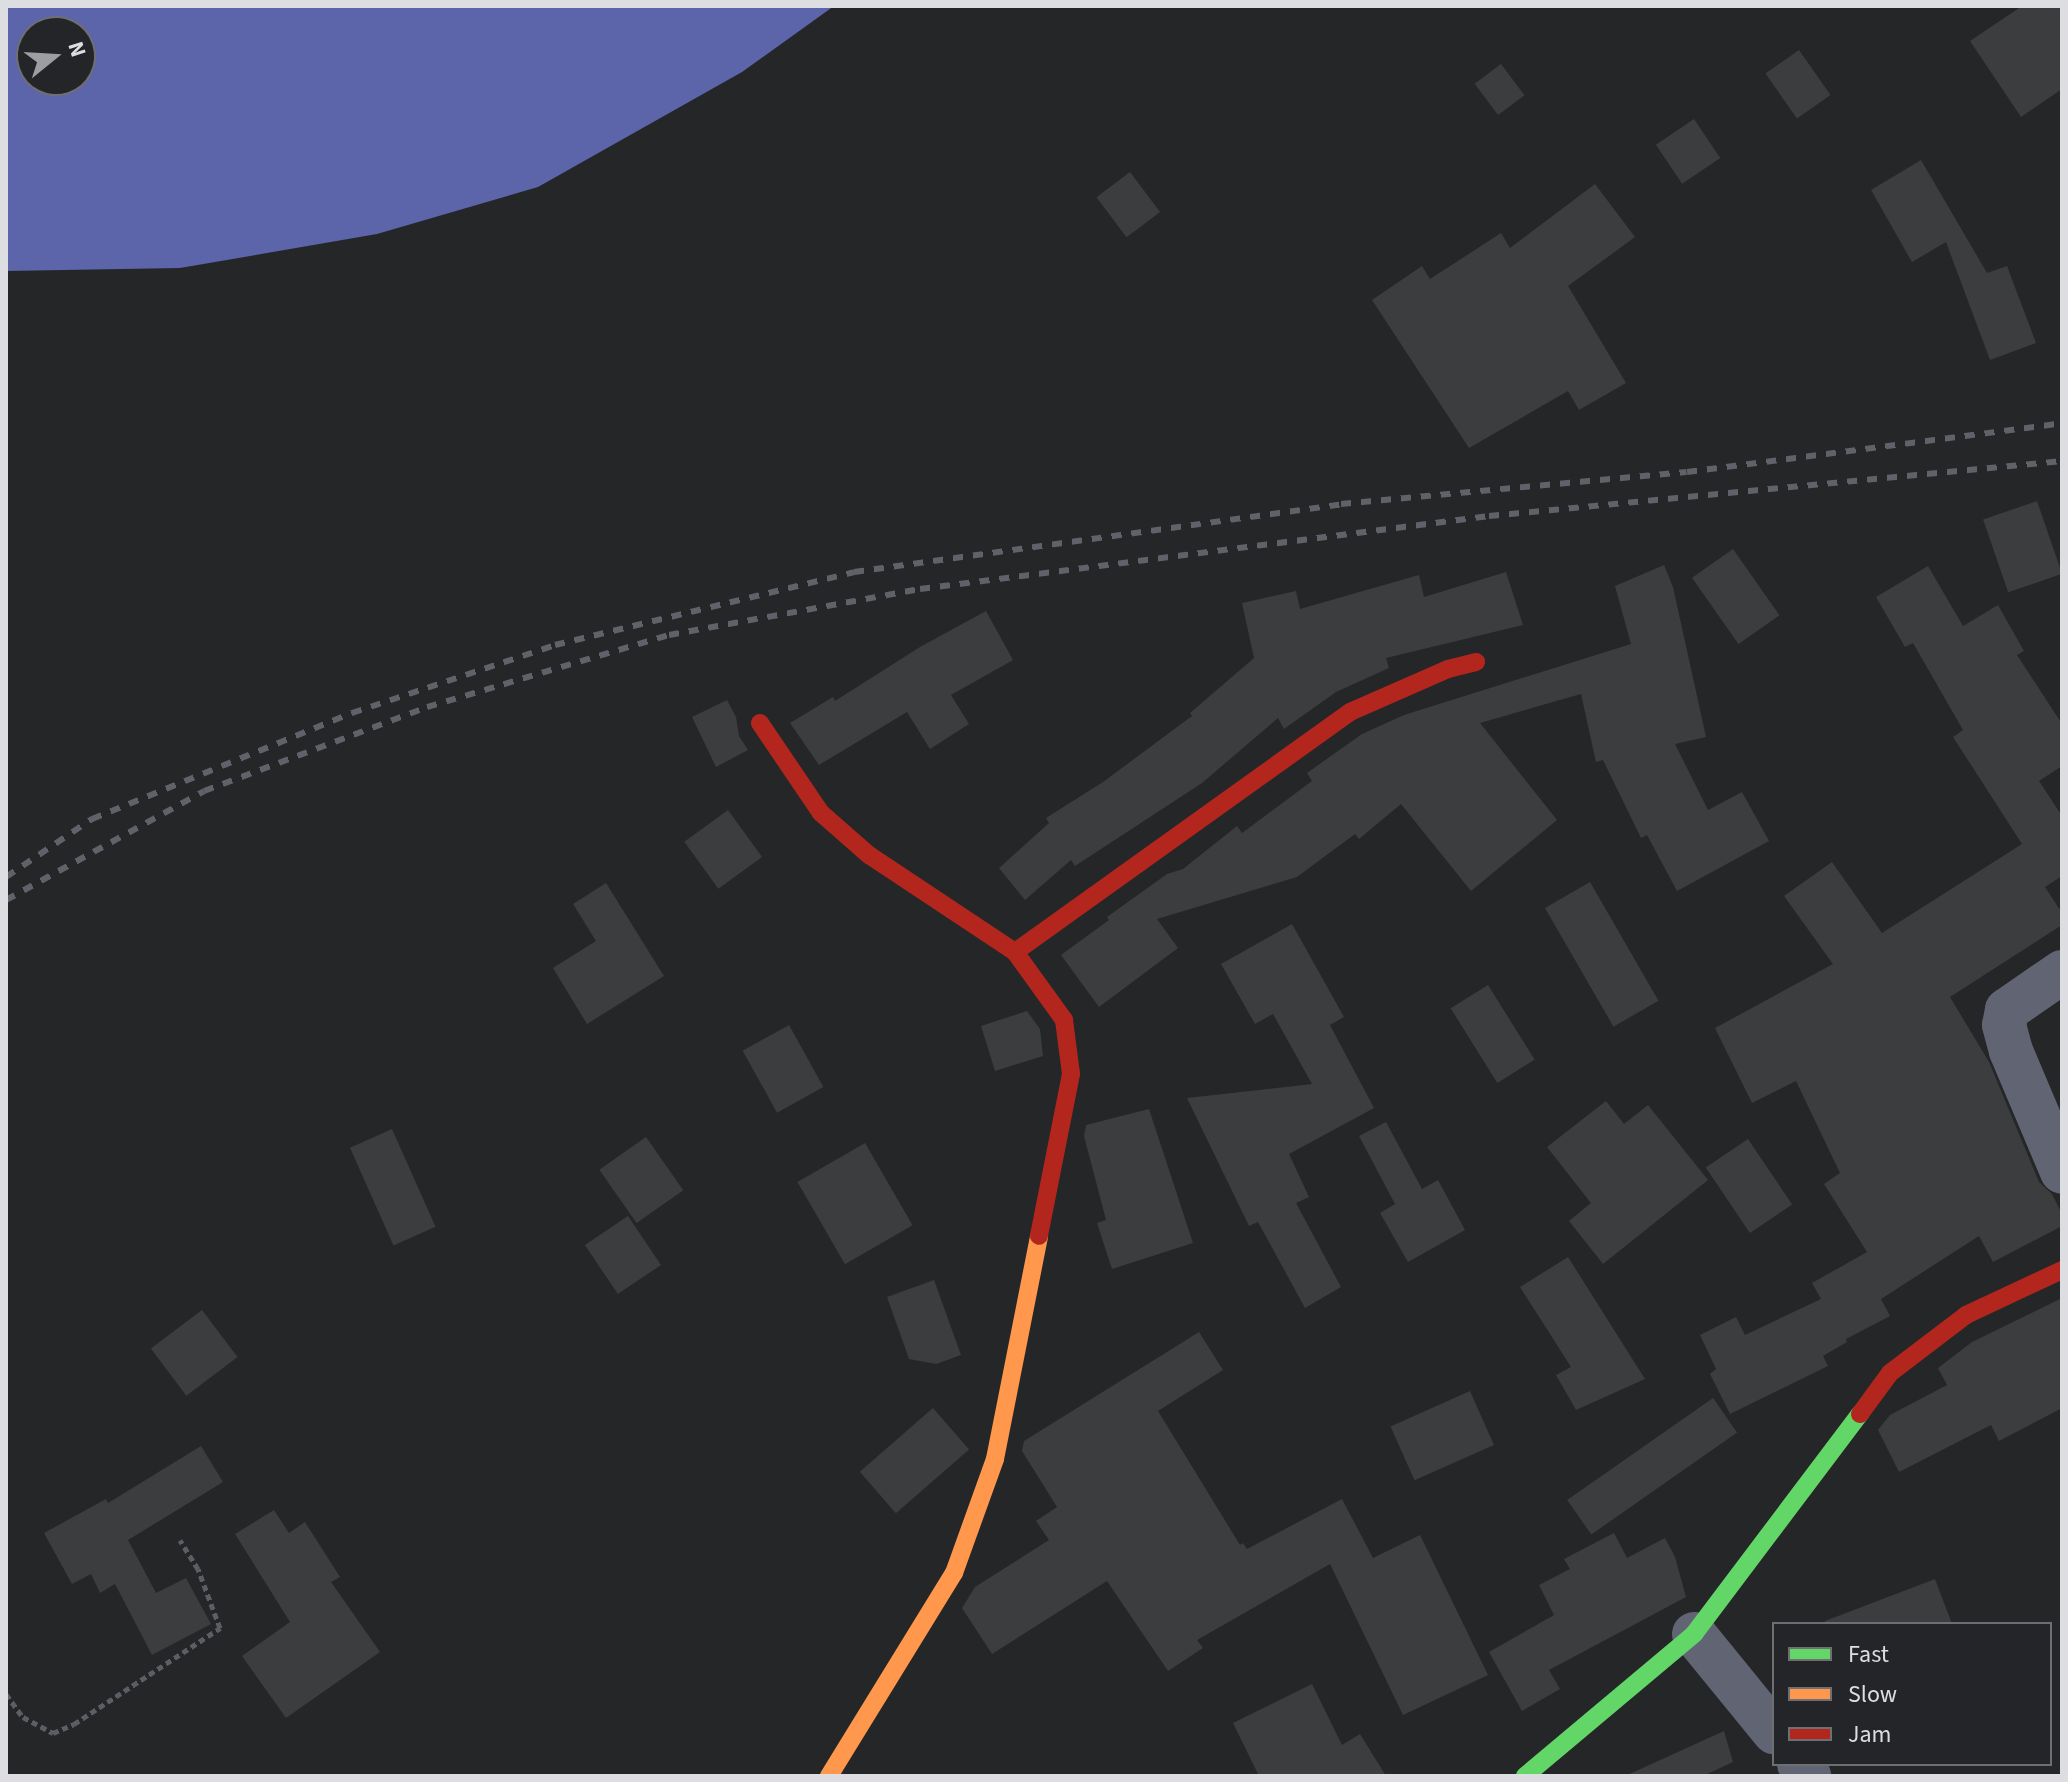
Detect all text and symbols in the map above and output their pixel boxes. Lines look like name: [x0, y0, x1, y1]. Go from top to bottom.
north arrow: [16, 16, 96, 96]
text: N: [59, 37, 94, 61]
legend: [1772, 1622, 2052, 1766]
text: Fast: [1848, 1637, 1889, 1672]
text: Slow: [1848, 1677, 1897, 1712]
text: Jam: [1848, 1717, 1892, 1752]

